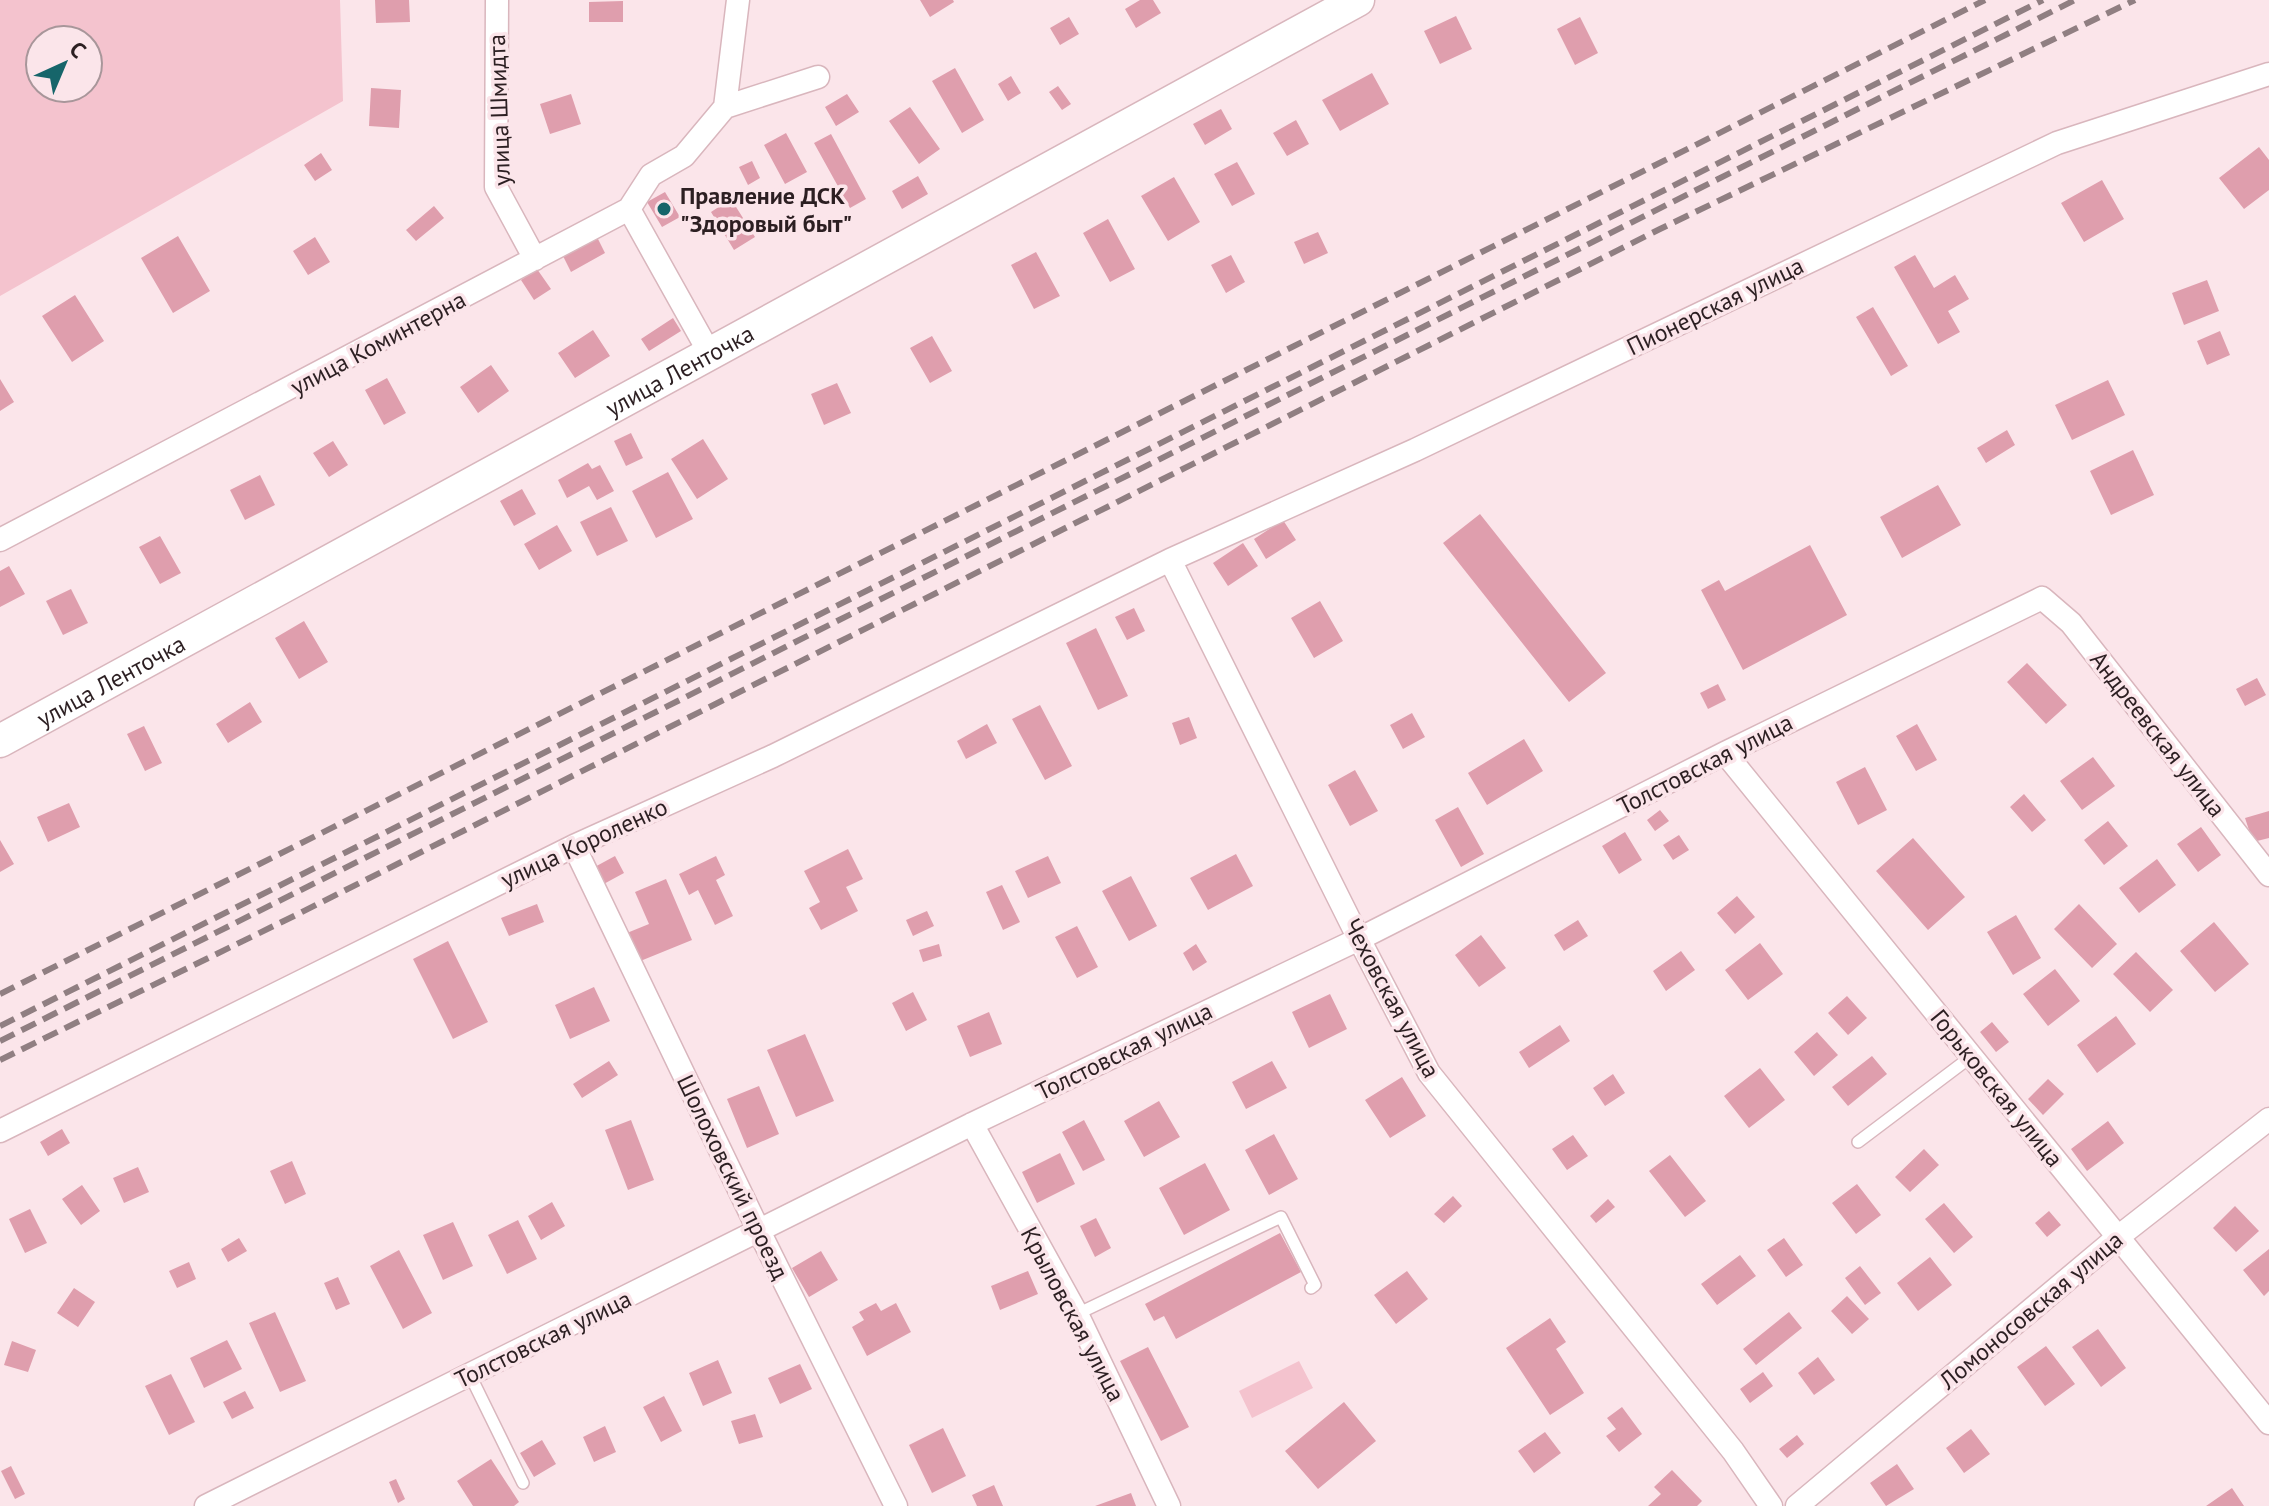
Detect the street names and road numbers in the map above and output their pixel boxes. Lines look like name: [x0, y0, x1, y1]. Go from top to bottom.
street label: улица Шмидта: [481, 34, 517, 186]
street label: Пионерская улица: [1621, 250, 1809, 362]
street label: улица Коминтерна: [285, 284, 471, 402]
street label: улица Ленточка: [600, 317, 759, 423]
street label: улица Ленточка: [31, 628, 190, 734]
street label: Андреевская улица: [2084, 645, 2232, 823]
street label: Толстовская улица: [1612, 706, 1798, 822]
street label: улица Короленко: [496, 791, 672, 895]
street label: Чеховская улица: [1337, 913, 1447, 1083]
street label: Толстовская улица: [1031, 995, 1217, 1107]
street label: Горьковская улица: [1924, 1003, 2070, 1173]
street label: Шолоховский проезд: [670, 1069, 796, 1285]
street label: Крыловская улица: [1014, 1221, 1132, 1407]
street label: Ломоносовская улица: [1932, 1224, 2129, 1397]
street label: Толстовская улица: [450, 1283, 636, 1395]

